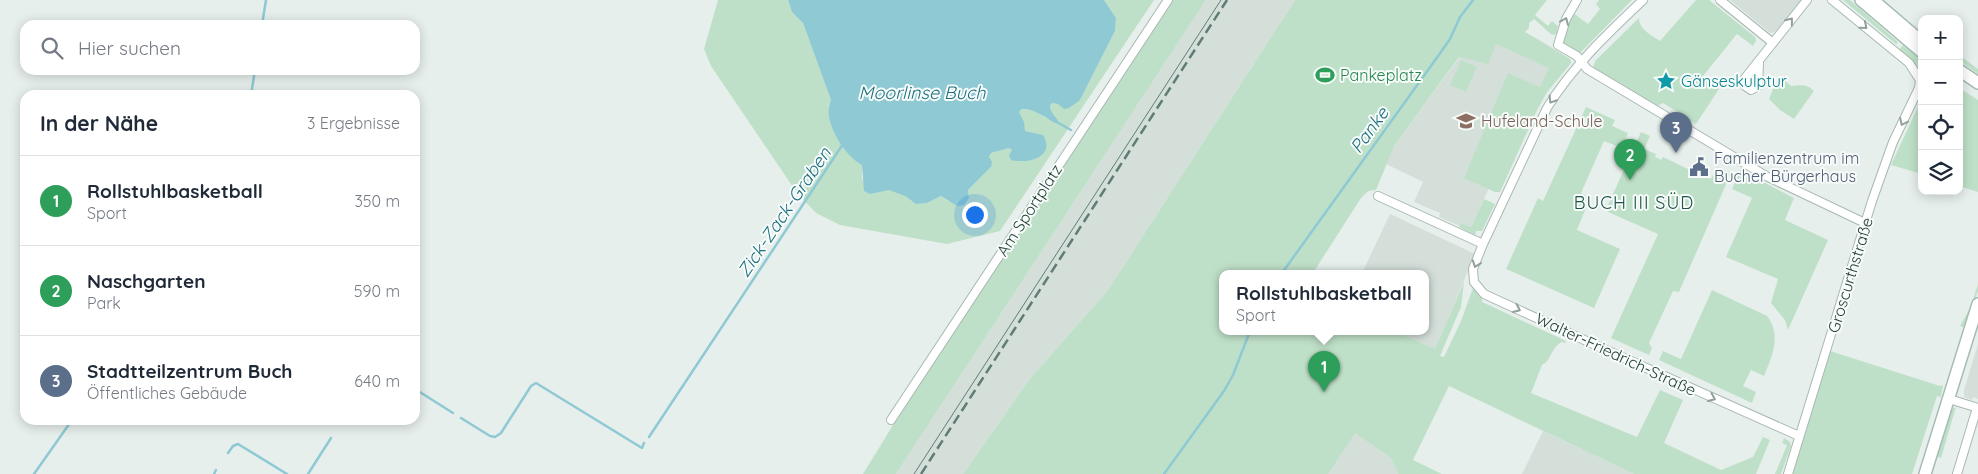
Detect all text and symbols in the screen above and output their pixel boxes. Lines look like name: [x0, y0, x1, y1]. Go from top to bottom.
map controls: [1918, 15, 1963, 195]
button: +: [1918, 15, 1963, 60]
one-way arrow: [1559, 17, 1570, 26]
one-way arrow: [1785, 18, 1793, 27]
search box: [20, 20, 420, 75]
one-way arrow: [1858, 21, 1867, 29]
icon: search: [38, 34, 66, 62]
text: Hier suchen: [78, 36, 181, 60]
button: −: [1918, 60, 1963, 105]
sports icon: Pankeplatz: [1314, 64, 1336, 86]
place label: Pankeplatz: [1340, 65, 1422, 85]
place icon: Gänseskulptur: [1655, 70, 1677, 92]
place label: Gänseskulptur: [1681, 71, 1787, 91]
water label: Moorlinse Buch: [859, 81, 986, 104]
one-way arrow: [1548, 95, 1558, 104]
water label: Panke: [1345, 102, 1394, 158]
button: locate: [1918, 105, 1963, 150]
text: In der Nähe: [40, 110, 158, 136]
school or university icon: Hufeland-Schule: [1455, 110, 1477, 132]
place label: Hufeland-Schule: [1481, 111, 1602, 131]
pin: 3: [1660, 112, 1692, 153]
text: 3 Ergebnisse: [307, 113, 400, 133]
one-way arrow: [1899, 117, 1909, 126]
pin: 2: [1614, 139, 1646, 180]
water label: Zick-Zack-Graben: [732, 142, 836, 281]
place label: Familienzentrum im Bucher Bürgerhaus: [1714, 148, 1859, 186]
button: layers: [1918, 150, 1963, 195]
public building icon: Familienzentrum im Bucher Bürgerhaus: [1688, 156, 1710, 178]
street label: Am Sportplatz: [992, 160, 1066, 260]
text: Rollstuhlbasketball: [87, 179, 263, 203]
text: 1: [53, 191, 59, 211]
text: 350 m: [354, 191, 400, 211]
district label: BUCH III SÜD: [1574, 191, 1694, 214]
your location: [962, 202, 988, 228]
text: Sport: [87, 203, 127, 223]
street label: Groscurthstraße: [1823, 215, 1877, 335]
one-way arrow: [1472, 259, 1482, 268]
text: Naschgarten: [87, 269, 205, 293]
popup: [1219, 270, 1429, 335]
text: 2: [51, 281, 61, 301]
text: 590 m: [354, 281, 400, 301]
text: Rollstuhlbasketball: [1236, 281, 1412, 305]
text: Park: [87, 293, 121, 313]
one-way arrow: [1512, 303, 1521, 313]
text: Sport: [1236, 305, 1276, 325]
street label: Walter-Friedrich-Straße: [1533, 308, 1699, 400]
pin: 1: [1308, 351, 1340, 392]
text: Stadtteilzentrum Buch: [87, 359, 292, 383]
text: 3: [52, 371, 60, 391]
text: 640 m: [354, 371, 400, 391]
text: Öffentliches Gebäude: [87, 383, 247, 403]
one-way arrow: [1707, 392, 1716, 403]

